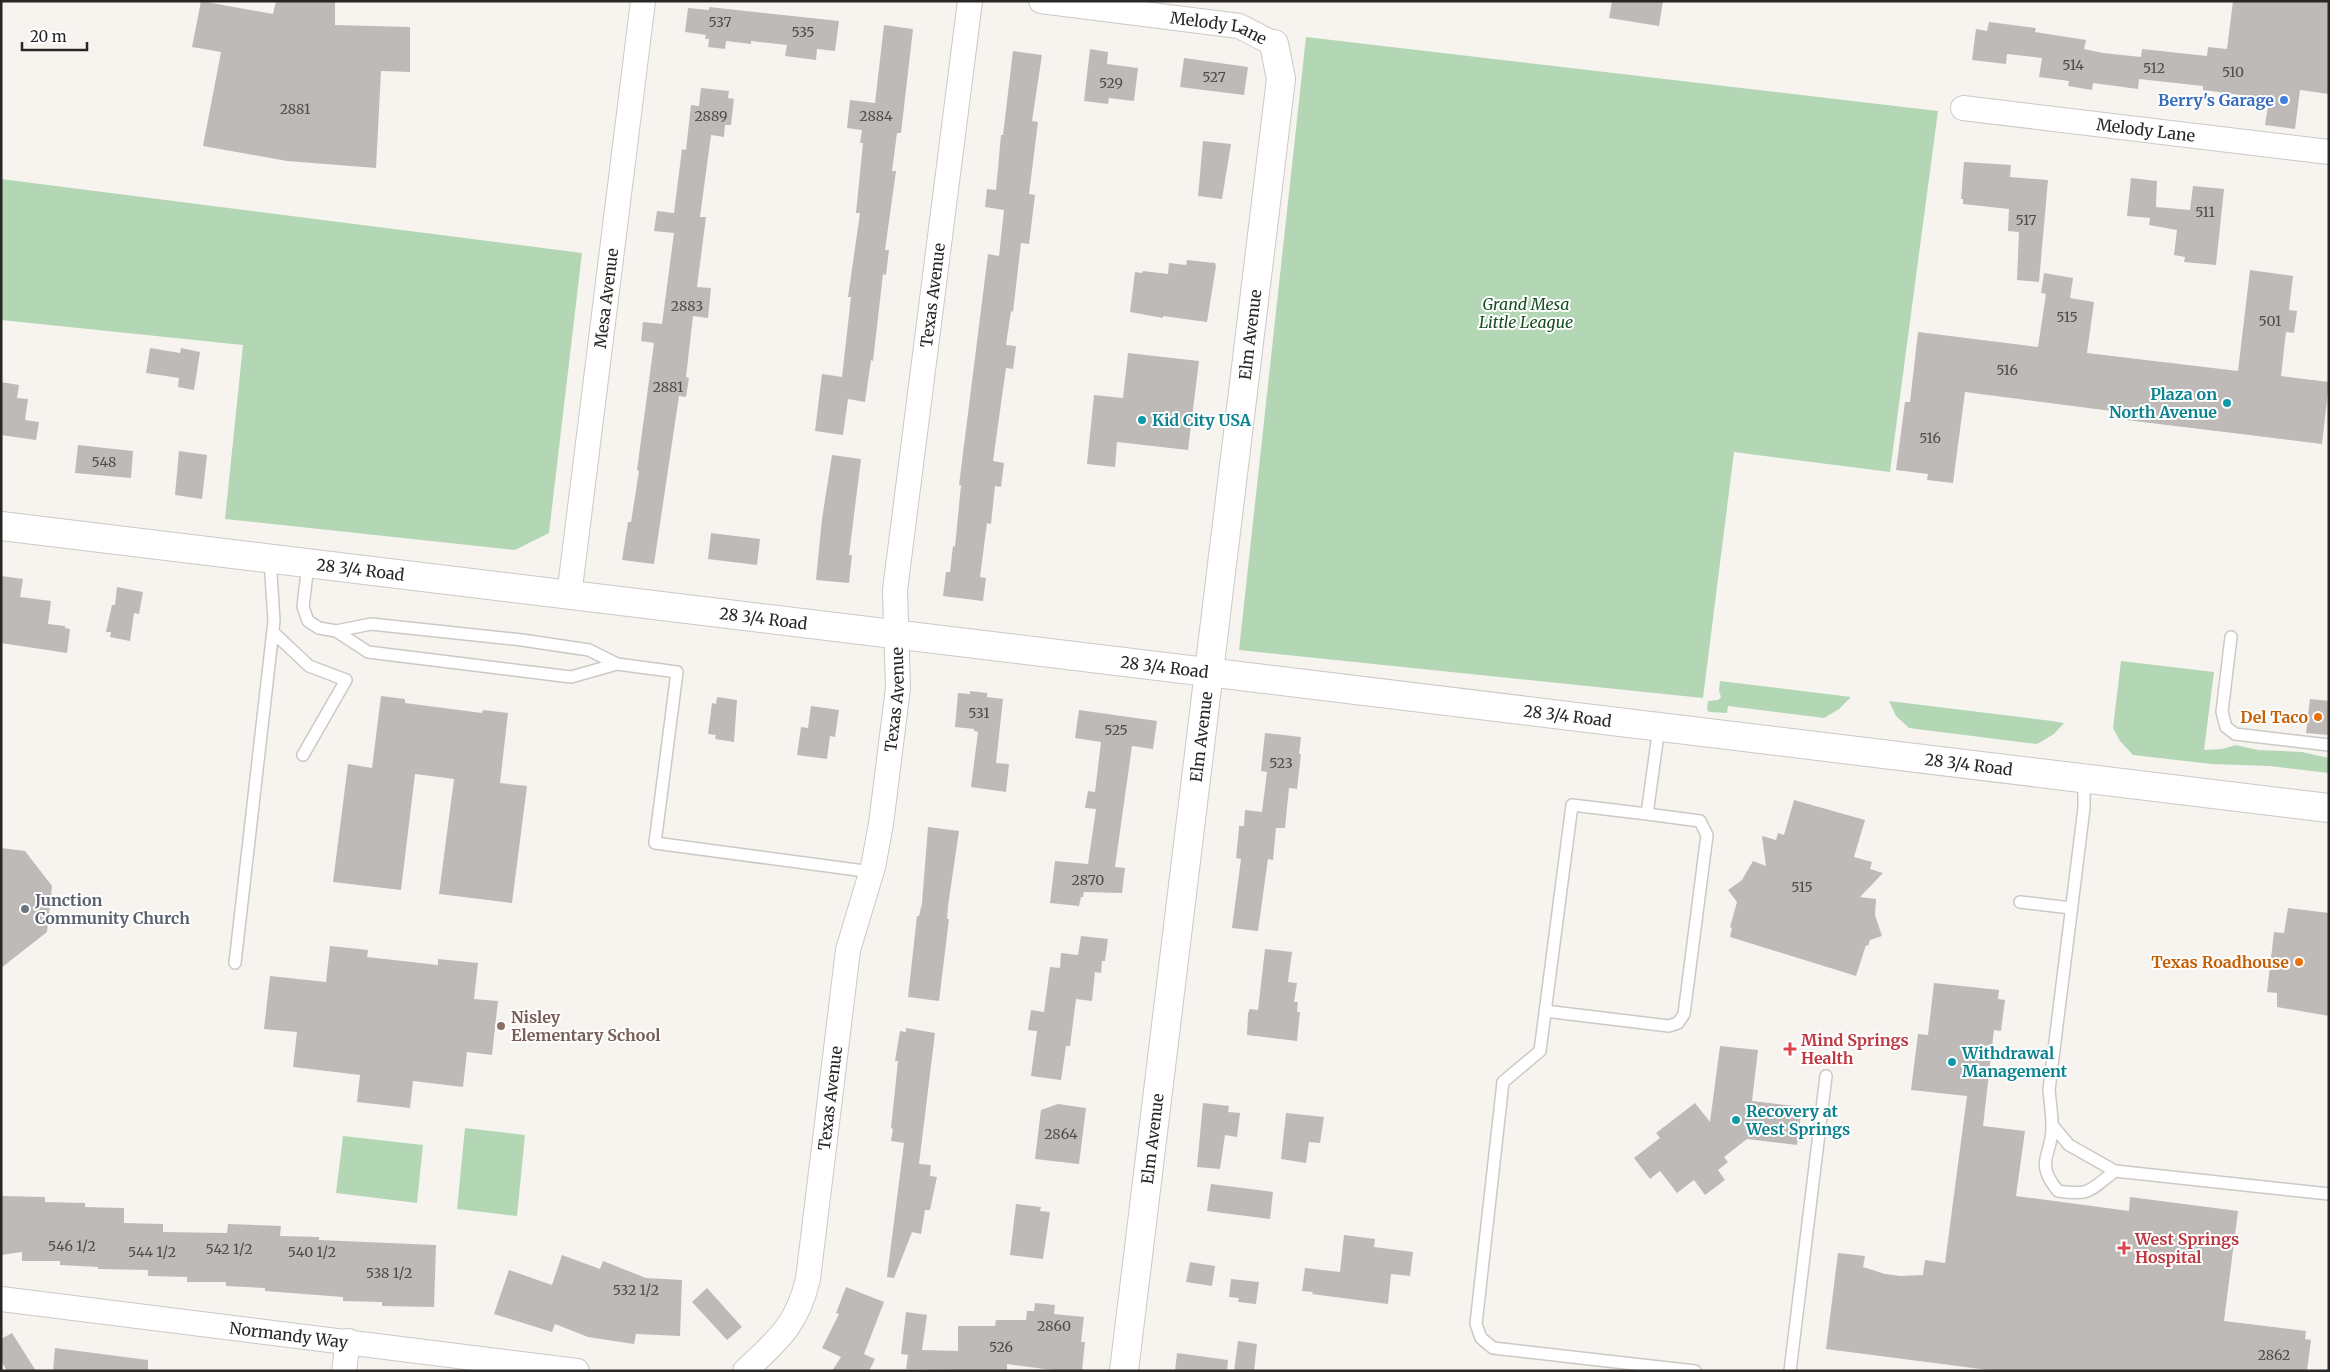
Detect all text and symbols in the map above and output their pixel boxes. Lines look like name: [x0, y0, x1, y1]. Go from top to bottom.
street label: Melody Lane: [1169, 7, 1270, 49]
house number: 537: [708, 13, 732, 31]
scale bar: [22, 20, 88, 52]
house number: 535: [792, 23, 814, 41]
text: 20 m: [30, 27, 67, 46]
house number: 514: [2062, 56, 2084, 74]
house number: 512: [2143, 59, 2165, 77]
house number: 510: [2222, 63, 2244, 81]
house number: 527: [1202, 68, 1226, 86]
house number: 529: [1099, 74, 1123, 92]
place label: Berry's Garage: [2158, 90, 2274, 110]
marker: Berry's Garage: [2278, 94, 2290, 106]
house number: 2881: [280, 100, 310, 118]
house number: 2889: [694, 107, 728, 125]
house number: 2884: [859, 107, 893, 125]
street label: Melody Lane: [2095, 114, 2196, 146]
house number: 511: [2195, 203, 2215, 221]
house number: 517: [2016, 211, 2037, 229]
street label: Texas Avenue: [916, 242, 949, 348]
street label: Mesa Avenue: [590, 247, 622, 350]
street label: Elm Avenue: [1235, 288, 1265, 381]
park label: Grand Mesa Little League: [1479, 294, 1573, 332]
house number: 2883: [671, 297, 703, 315]
house number: 515: [2056, 308, 2078, 326]
house number: 501: [2259, 312, 2281, 330]
house number: 516: [1996, 361, 2018, 379]
house number: 2881: [653, 378, 683, 396]
place label: Plaza on North Avenue: [2109, 384, 2217, 422]
marker: Plaza on North Avenue: [2221, 397, 2233, 409]
place label: Kid City USA: [1152, 410, 1252, 430]
marker: Kid City USA: [1136, 414, 1148, 426]
house number: 516: [1919, 429, 1941, 447]
house number: 548: [92, 453, 116, 471]
street label: 28 3/4 Road: [315, 554, 406, 585]
street label: 28 3/4 Road: [718, 603, 809, 634]
street label: Texas Avenue: [880, 647, 909, 753]
street label: 28 3/4 Road: [1119, 652, 1210, 682]
street label: Elm Avenue: [1186, 690, 1217, 783]
street label: 28 3/4 Road: [1522, 701, 1613, 731]
house number: 531: [968, 704, 990, 722]
place label: Del Taco: [2240, 707, 2308, 727]
marker: Del Taco: [2312, 711, 2324, 723]
house number: 525: [1104, 721, 1128, 739]
street label: 28 3/4 Road: [1923, 749, 2014, 780]
house number: 523: [1269, 754, 1293, 772]
house number: 2870: [1072, 871, 1104, 889]
house number: 515: [1791, 878, 1813, 896]
place label: Junction Community Church: [34, 890, 190, 928]
marker: Junction Community Church: [19, 903, 31, 915]
place label: Texas Roadhouse: [2151, 952, 2289, 972]
marker: Texas Roadhouse: [2293, 956, 2305, 968]
place label: Nisley Elementary School: [511, 1007, 660, 1045]
marker: Nisley Elementary School: [495, 1020, 507, 1032]
place label: Mind Springs Health: [1801, 1030, 1909, 1068]
marker: Mind Springs Health: [1783, 1042, 1797, 1056]
place label: Withdrawal Management: [1961, 1043, 2068, 1081]
street label: Texas Avenue: [814, 1045, 846, 1151]
marker: Withdrawal Management: [1946, 1056, 1958, 1068]
street label: Elm Avenue: [1137, 1092, 1168, 1185]
place label: Recovery at West Springs: [1745, 1101, 1850, 1139]
marker: Recovery at West Springs: [1730, 1114, 1742, 1126]
house number: 2864: [1044, 1125, 1078, 1143]
place label: West Springs Hospital: [2134, 1229, 2239, 1267]
house number: 546 1/2: [48, 1237, 96, 1255]
house number: 542 1/2: [205, 1240, 253, 1258]
marker: West Springs Hospital: [2117, 1241, 2131, 1255]
house number: 544 1/2: [128, 1243, 176, 1261]
house number: 540 1/2: [288, 1243, 336, 1261]
house number: 538 1/2: [366, 1264, 412, 1282]
house number: 532 1/2: [613, 1281, 659, 1299]
house number: 2860: [1037, 1317, 1071, 1335]
street label: Normandy Way: [228, 1318, 350, 1352]
house number: 526: [989, 1338, 1013, 1356]
house number: 2862: [2258, 1346, 2290, 1364]

